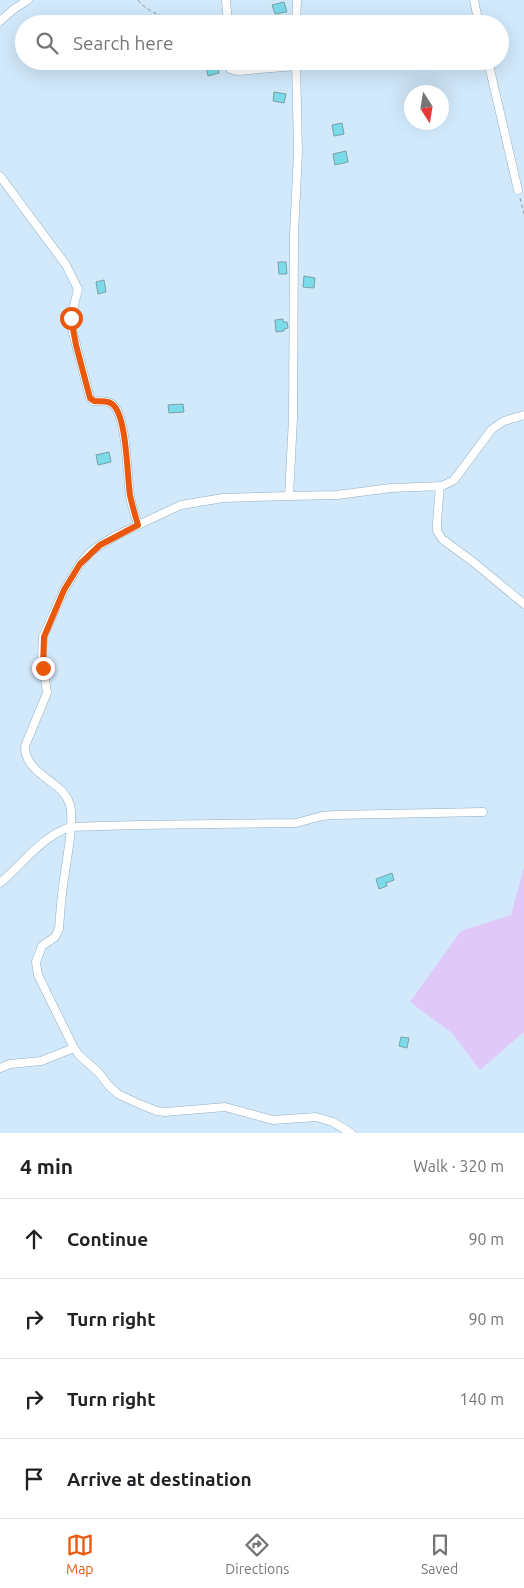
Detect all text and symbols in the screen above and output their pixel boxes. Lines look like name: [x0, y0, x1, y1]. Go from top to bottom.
search box: [15, 15, 509, 70]
icon: search: [33, 29, 61, 57]
text: Search here: [73, 32, 173, 54]
north arrow: [404, 85, 449, 130]
route start: [60, 307, 83, 330]
route end: [32, 657, 55, 680]
text: 4 min: [20, 1154, 73, 1178]
text: Walk · 320 m: [413, 1157, 504, 1175]
icon: ahead: [20, 1225, 48, 1253]
text: Continue: [67, 1228, 148, 1250]
text: 90 m: [468, 1230, 504, 1248]
icon: right: [20, 1305, 48, 1333]
text: Turn right: [67, 1308, 155, 1330]
text: 90 m: [468, 1310, 504, 1328]
icon: right: [20, 1385, 48, 1413]
text: Turn right: [67, 1388, 155, 1410]
text: 140 m: [459, 1390, 504, 1408]
icon: arrive: [20, 1465, 48, 1493]
text: Arrive at destination: [67, 1468, 252, 1490]
tab: Map: [66, 1531, 94, 1577]
tab: Directions: [225, 1531, 289, 1577]
tab: Saved: [421, 1531, 458, 1577]

